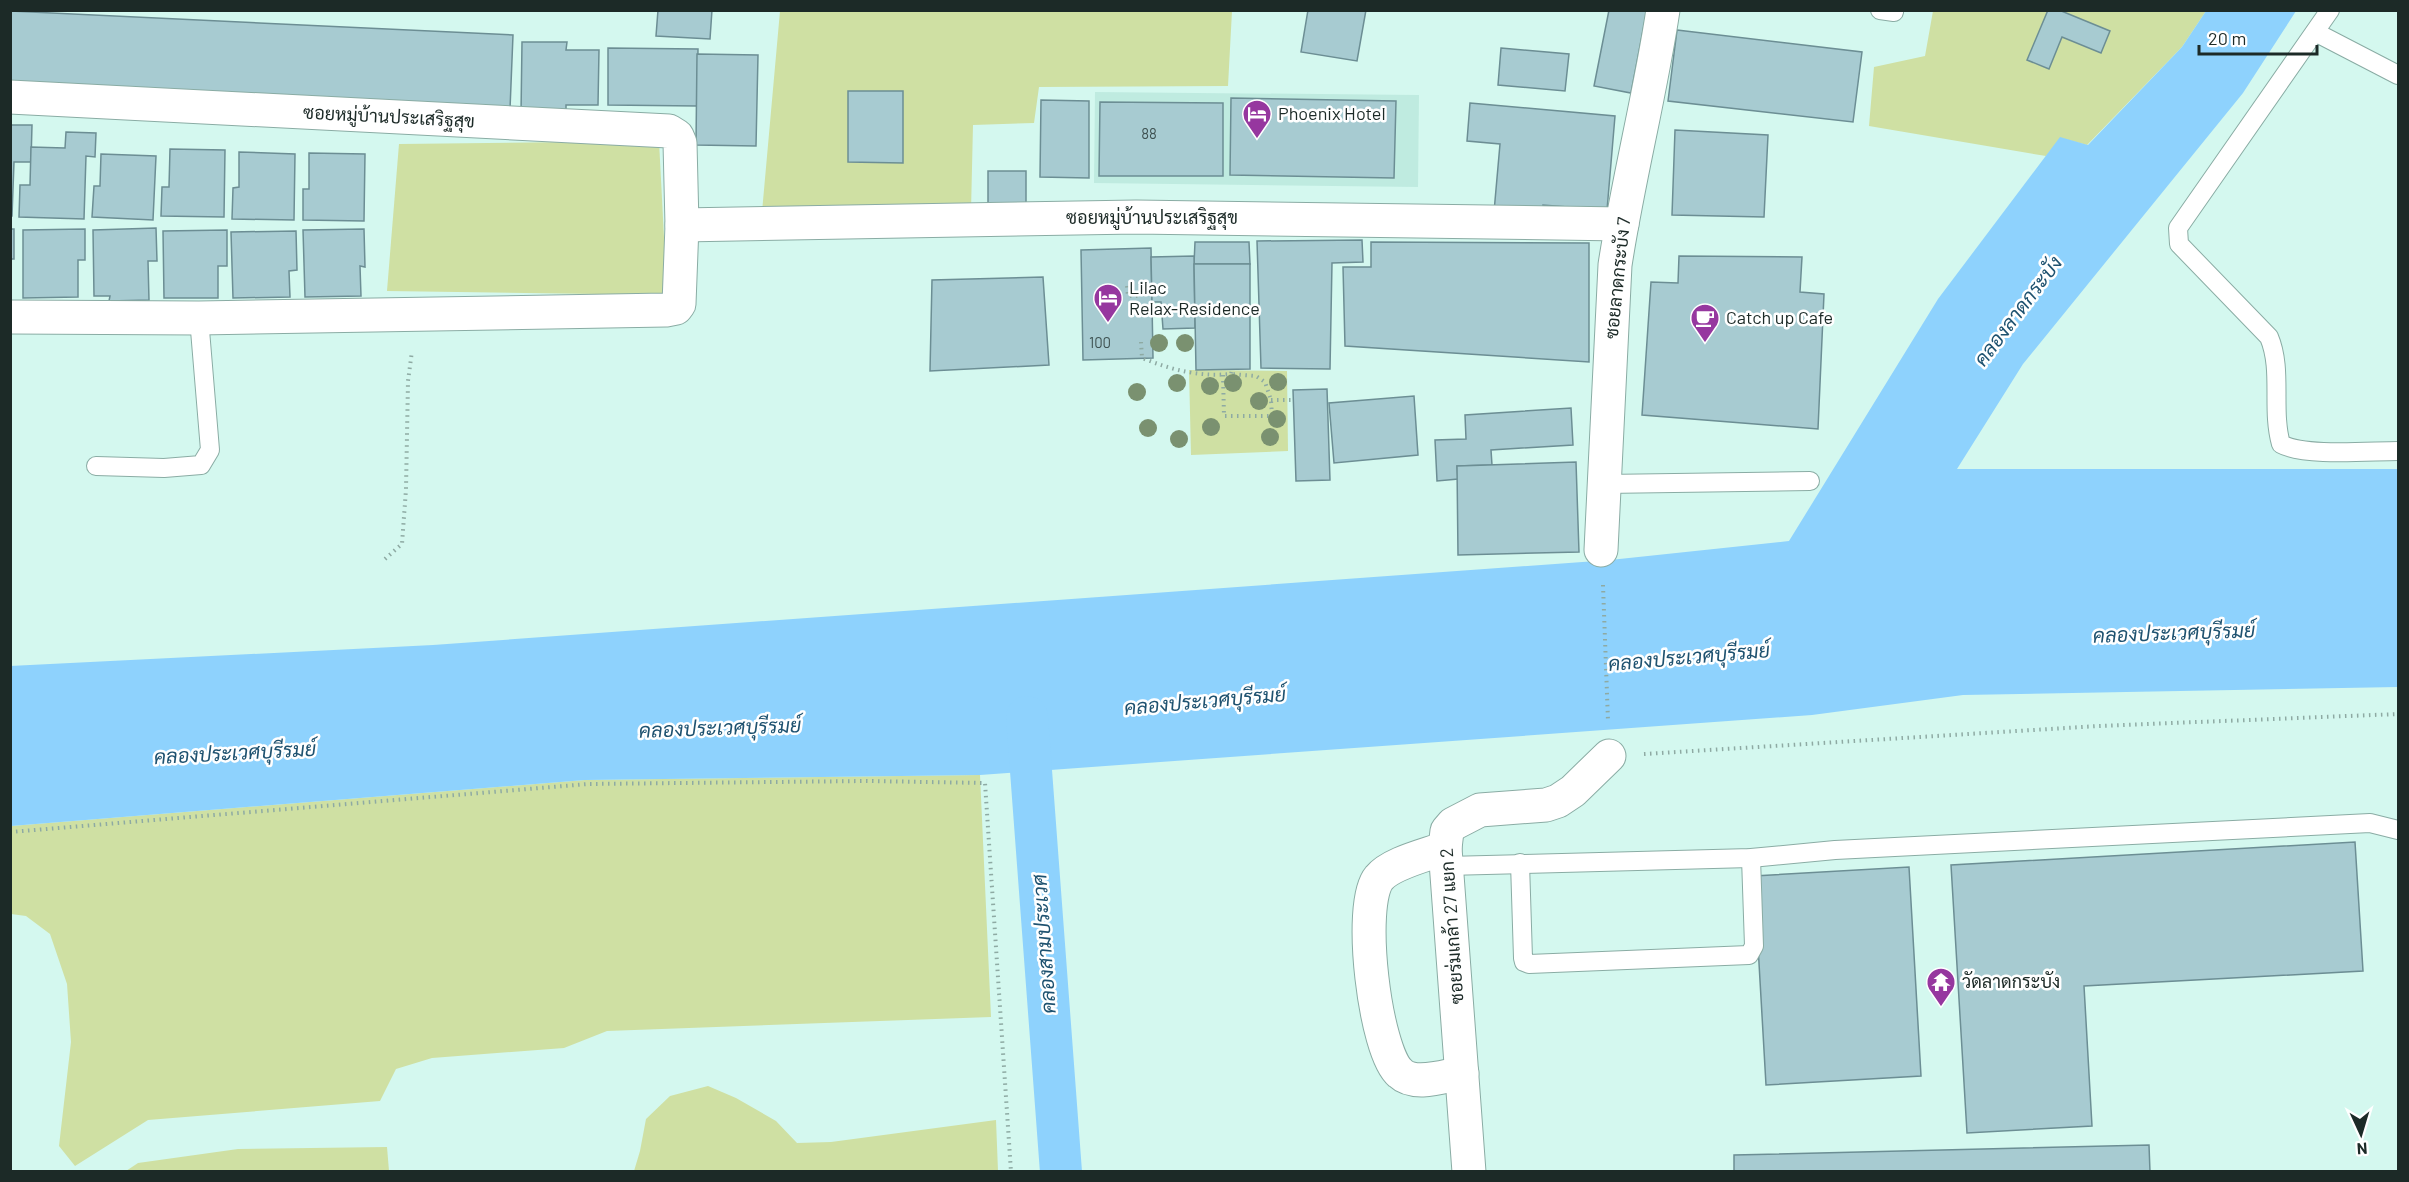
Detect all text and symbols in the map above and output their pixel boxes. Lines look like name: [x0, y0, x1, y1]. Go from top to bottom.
scale bar: [2199, 18, 2318, 56]
text: 20 m: [2208, 27, 2246, 49]
hotel icon: Phoenix Hotel: [1241, 98, 1273, 140]
street label: ซอยหมู่บ้านประเสริฐสุข: [302, 101, 475, 134]
place label: Phoenix Hotel: [1278, 102, 1386, 124]
house number: 88: [1141, 124, 1157, 142]
street label: ซอยหมู่บ้านประเสริฐสุข: [1066, 206, 1238, 231]
street label: ซอยลาดกระบัง 7: [1600, 215, 1634, 340]
water label: คลองลาดกระบัง: [1968, 251, 2066, 370]
place label: Lilac Relax-Residence: [1129, 276, 1260, 319]
hotel icon: Lilac Relax-Residence: [1092, 282, 1124, 324]
cafe icon: Catch up Cafe: [1689, 302, 1721, 344]
place label: Catch up Cafe: [1726, 306, 1833, 328]
house number: 100: [1089, 333, 1111, 351]
water label: คลองประเวศบุรีรมย์: [2092, 616, 2259, 650]
water label: คลองประเวศบุรีรมย์: [1607, 636, 1774, 678]
water label: คลองประเวศบุรีรมย์: [1123, 680, 1290, 722]
water label: คลองประเวศบุรีรมย์: [638, 711, 805, 745]
water label: คลองประเวศบุรีรมย์: [153, 735, 320, 771]
street label: ซอยร่มเกล้า 27 แยก 2: [1435, 847, 1467, 1005]
water label: คลองสามประเวศ: [1026, 872, 1060, 1015]
temple icon: วัดลาดกระบัง: [1925, 966, 1957, 1008]
place label: วัดลาดกระบัง: [1962, 970, 2060, 992]
north arrow: [2331, 1104, 2391, 1164]
text: N: [2356, 1140, 2368, 1159]

